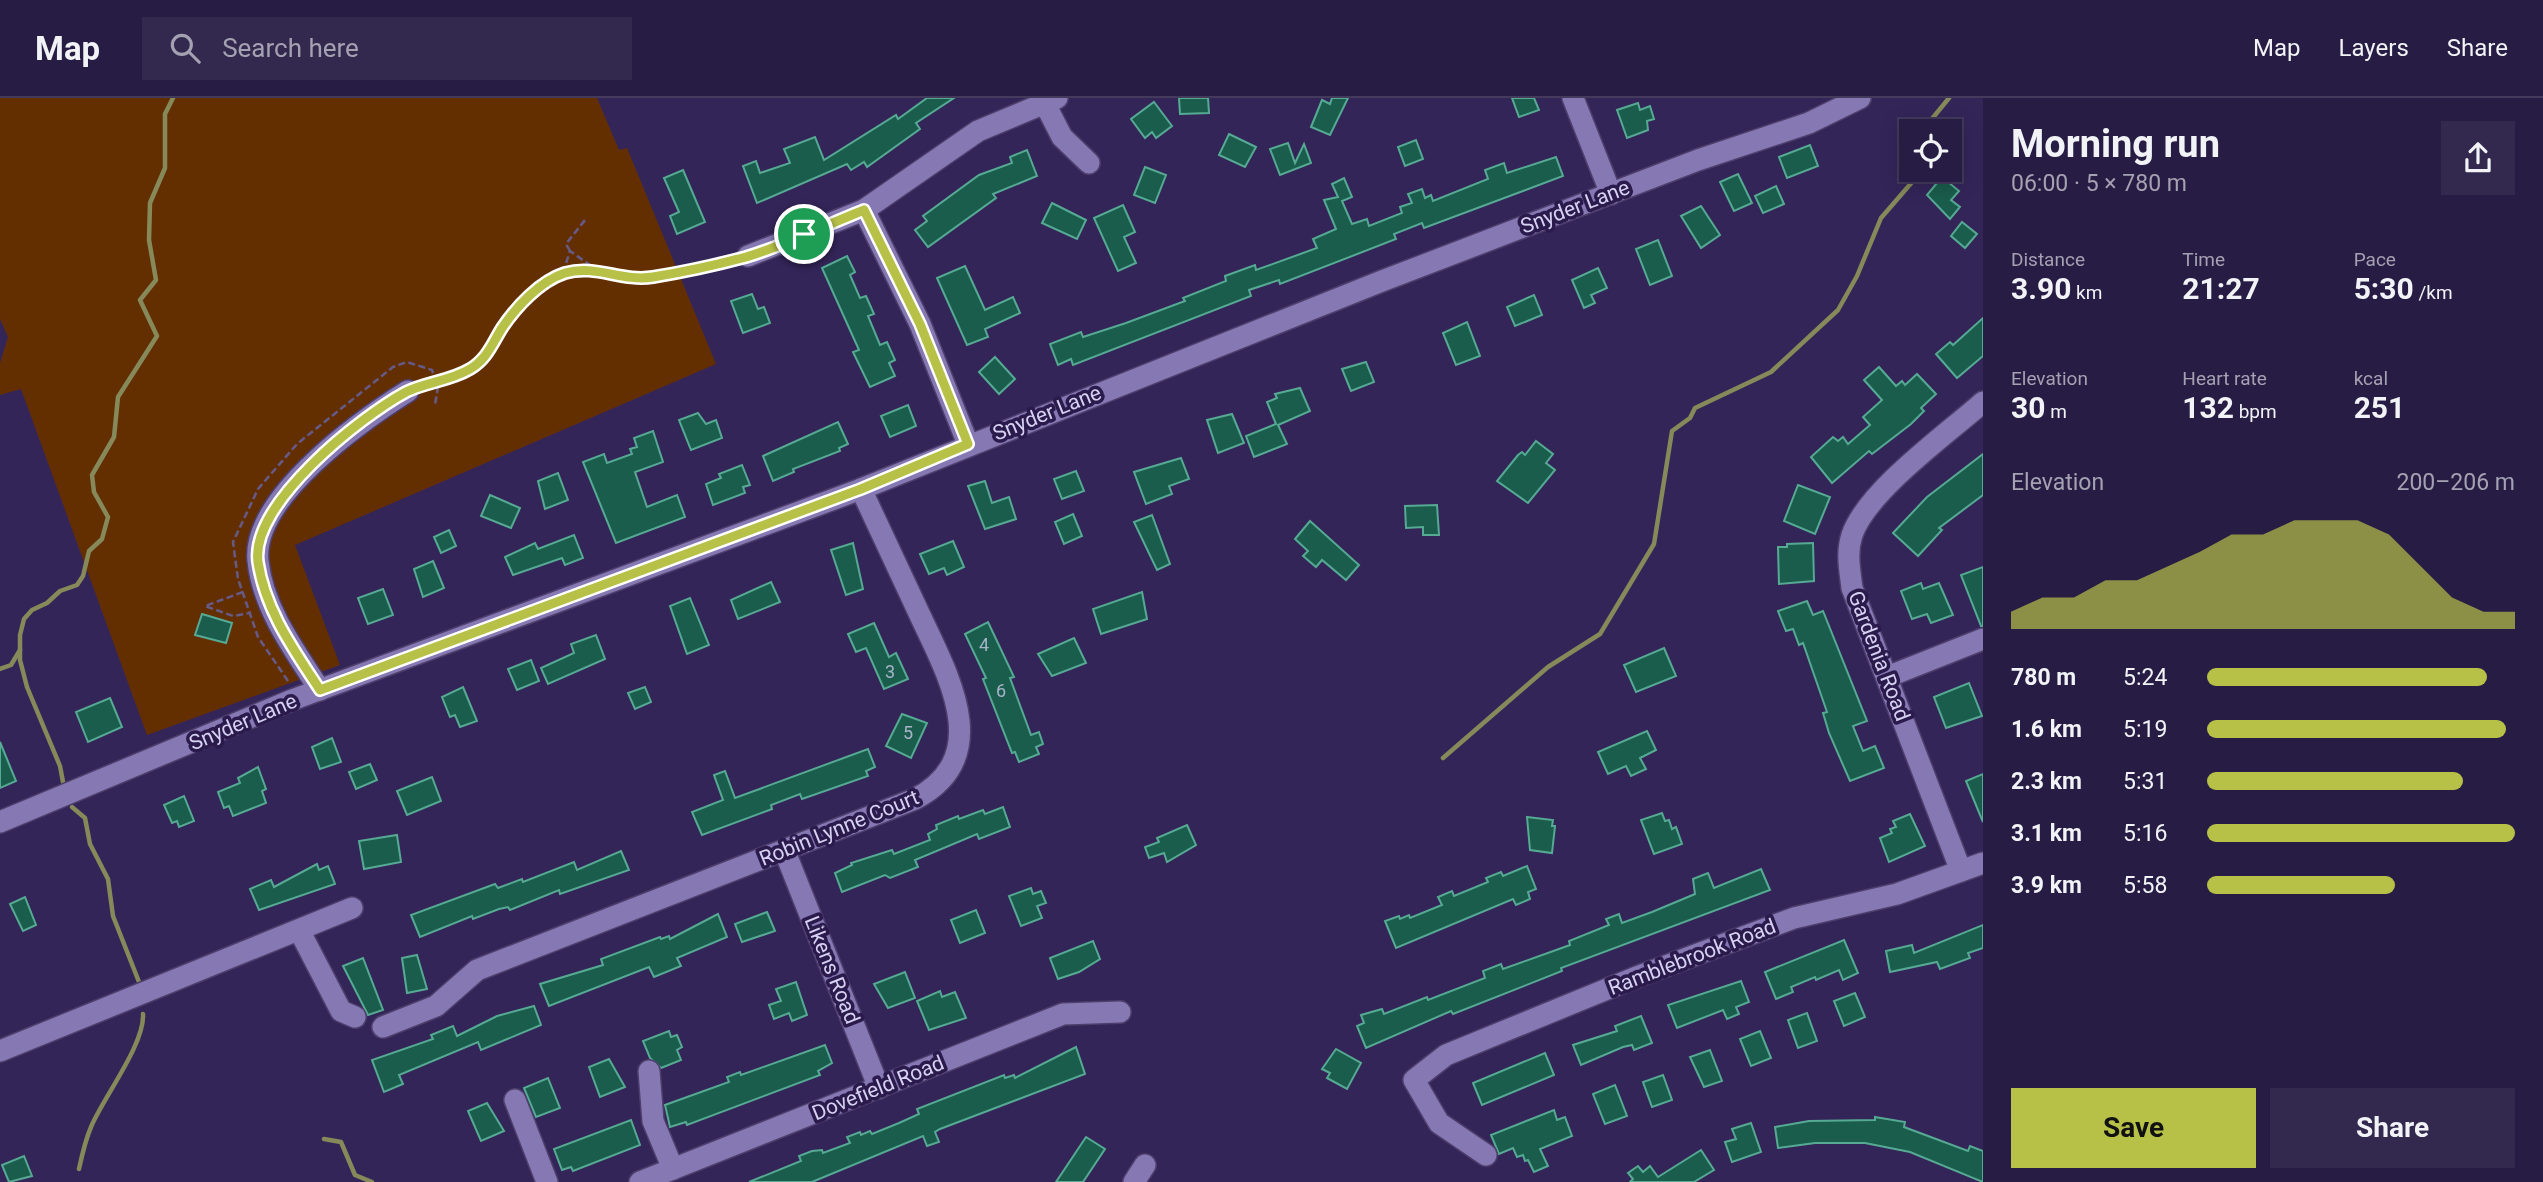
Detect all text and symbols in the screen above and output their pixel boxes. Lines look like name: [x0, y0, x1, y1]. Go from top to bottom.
search box: [142, 17, 632, 80]
text: Map: [35, 29, 100, 68]
icon: search: [166, 29, 204, 67]
text: Search here: [222, 33, 359, 63]
text: Map: [2253, 34, 2301, 62]
text: Layers: [2339, 34, 2409, 62]
text: Share: [2447, 34, 2508, 62]
map controls: [1899, 119, 1962, 182]
button: locate: [1899, 119, 1962, 182]
button: share: [2441, 121, 2515, 195]
text: Morning run: [2011, 122, 2220, 166]
text: 06:00 · 5 × 780 m: [2011, 170, 2187, 197]
street label: Snyder Lane: [1517, 175, 1633, 239]
pin: [774, 204, 834, 264]
icon: arrive: [785, 215, 823, 253]
text: Distance: [2011, 248, 2085, 271]
text: Time: [2182, 248, 2225, 271]
text: Pace: [2354, 248, 2396, 271]
text: 3.90: [2011, 271, 2071, 306]
text: 21:27: [2182, 271, 2260, 306]
text: 5:30: [2354, 271, 2414, 306]
text: km: [2071, 281, 2102, 304]
text: /km: [2414, 281, 2453, 304]
text: Elevation: [2011, 367, 2088, 390]
text: Heart rate: [2182, 367, 2267, 390]
text: kcal: [2354, 367, 2388, 390]
street label: Snyder Lane: [989, 380, 1105, 446]
text: 30: [2011, 390, 2045, 425]
text: 132: [2182, 390, 2234, 425]
text: 251: [2354, 390, 2405, 425]
text: m: [2045, 400, 2067, 423]
text: bpm: [2234, 400, 2277, 423]
text: Elevation: [2011, 469, 2104, 496]
text: 200–206 m: [2396, 469, 2515, 496]
street label: Gardenia Road: [1843, 588, 1915, 724]
house number: 4: [979, 634, 989, 655]
house number: 3: [885, 661, 895, 682]
text: 780 m: [2011, 664, 2076, 691]
text: 5:24: [2123, 664, 2167, 691]
house number: 6: [996, 680, 1006, 701]
street label: Snyder Lane: [186, 689, 300, 755]
text: 1.6 km: [2011, 716, 2082, 743]
text: 5:19: [2123, 716, 2167, 743]
house number: 5: [903, 722, 913, 743]
text: 2.3 km: [2011, 768, 2082, 795]
text: 5:31: [2123, 768, 2167, 795]
street label: Robin Lynne Court: [756, 785, 922, 871]
text: 3.1 km: [2011, 820, 2082, 847]
text: 5:16: [2123, 820, 2167, 847]
text: 3.9 km: [2011, 872, 2082, 899]
text: 5:58: [2123, 872, 2167, 899]
street label: Likens Road: [800, 913, 864, 1027]
street label: Ramblebrook Road: [1605, 914, 1779, 1000]
street label: Dovefield Road: [809, 1051, 947, 1125]
button: Save: [2011, 1088, 2256, 1168]
button: Share: [2270, 1088, 2515, 1168]

